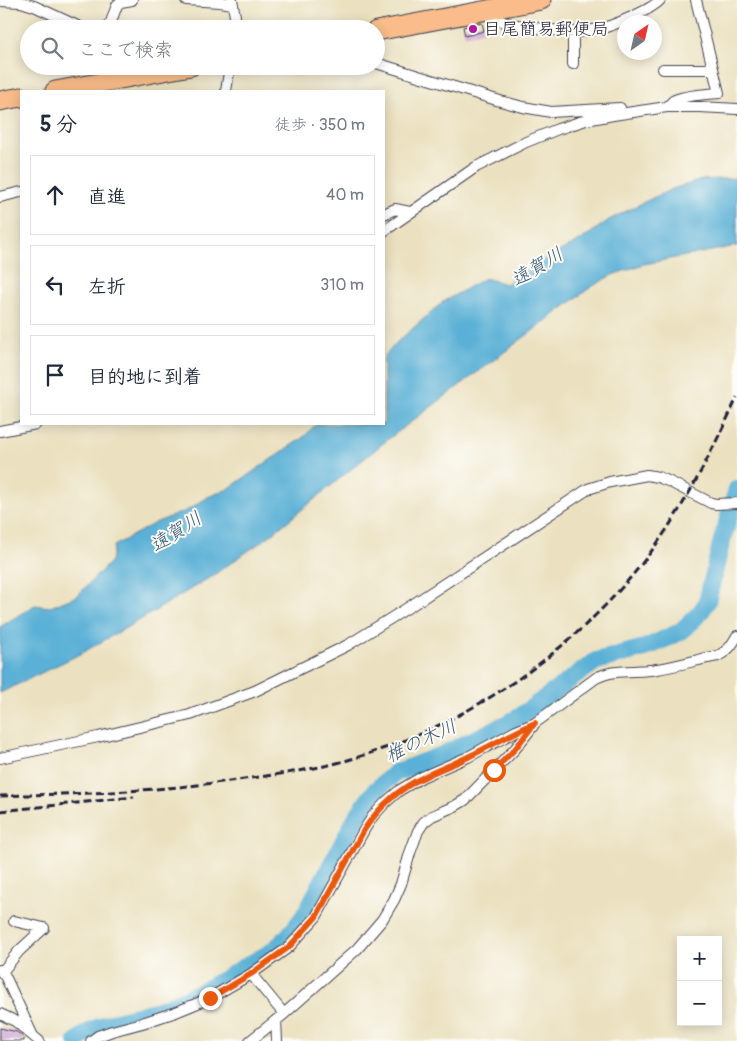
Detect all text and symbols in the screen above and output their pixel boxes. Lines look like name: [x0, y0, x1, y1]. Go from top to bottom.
north arrow: [617, 15, 662, 60]
place label: 目尾簡易郵便局: [483, 18, 609, 41]
search box: [20, 20, 385, 75]
marker: 目尾簡易郵便局: [467, 23, 479, 35]
icon: search: [38, 34, 66, 62]
text: ここで検索: [78, 38, 173, 62]
text: 5 分: [40, 111, 77, 138]
text: 徒歩 · 350 m: [275, 115, 365, 135]
icon: ahead: [41, 181, 69, 209]
text: 直進: [88, 185, 126, 209]
text: 40 m: [326, 185, 364, 205]
water label: 遠賀川: [506, 242, 568, 292]
icon: left: [41, 271, 69, 299]
text: 左折: [88, 275, 126, 299]
text: 310 m: [320, 275, 364, 295]
icon: arrive: [41, 361, 69, 389]
text: 目的地に到着: [88, 365, 202, 389]
water label: 遠賀川: [146, 506, 206, 558]
water label: 椎の木川: [381, 714, 461, 768]
route start: [483, 759, 506, 782]
map controls: [677, 936, 722, 1026]
button: +: [677, 936, 722, 981]
button: −: [677, 981, 722, 1026]
route end: [199, 987, 222, 1010]

